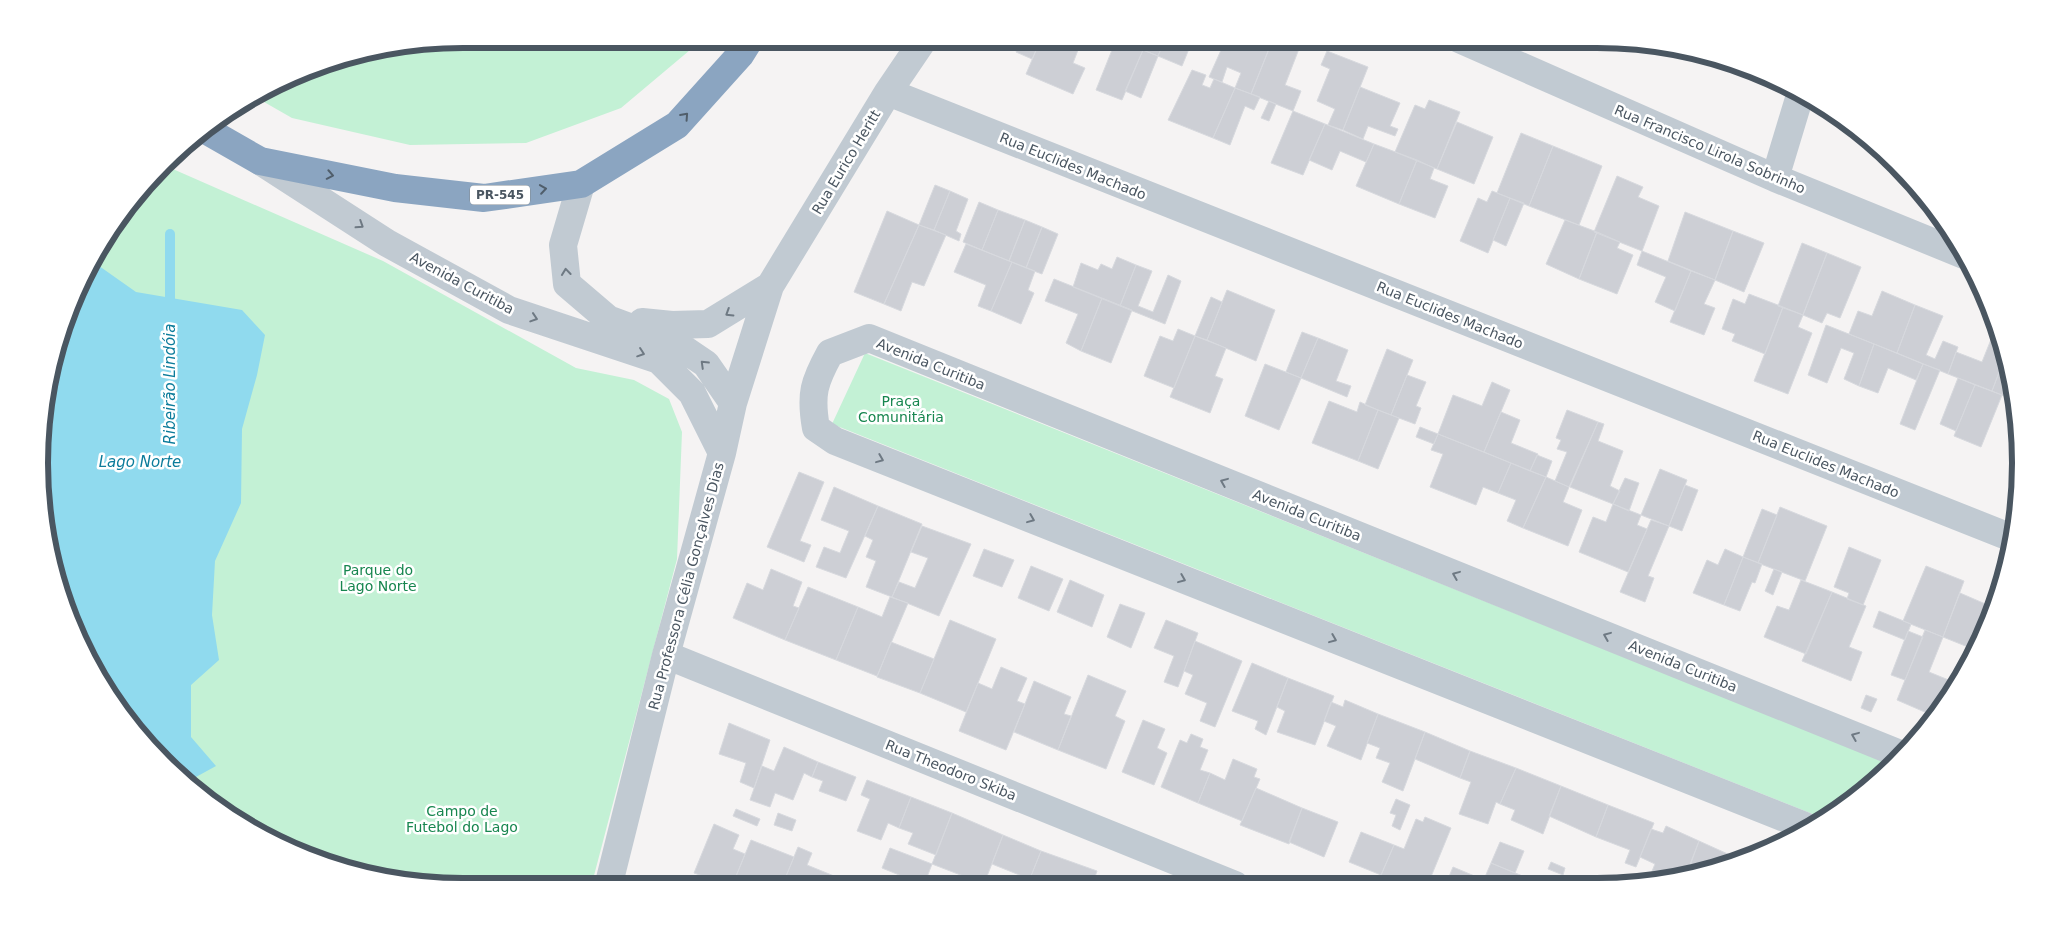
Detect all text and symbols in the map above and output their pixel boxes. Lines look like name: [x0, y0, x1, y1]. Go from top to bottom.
street label: Rua Francisco Lirola Sobrinho: [1612, 101, 1808, 197]
street label: Rua Eurico Heritt: [809, 107, 884, 217]
one-way arrow: [679, 113, 688, 122]
street label: Rua Euclides Machado: [997, 129, 1149, 203]
one-way arrow: [326, 170, 335, 180]
one-way arrow: [539, 184, 547, 195]
road number: PR-545: [470, 186, 530, 204]
one-way arrow: [355, 219, 364, 229]
street label: Avenida Curitiba: [407, 249, 517, 317]
one-way arrow: [561, 267, 572, 275]
street label: Rua Euclides Machado: [1374, 278, 1526, 352]
one-way arrow: [725, 306, 734, 316]
one-way arrow: [529, 312, 538, 322]
water label: Ribeirão Lindóia: [161, 324, 179, 444]
street label: Avenida Curitiba: [874, 335, 988, 393]
one-way arrow: [636, 347, 644, 357]
one-way arrow: [701, 361, 710, 370]
park label: Praça Comunitária: [858, 393, 944, 425]
street label: Rua Euclides Machado: [1750, 427, 1902, 501]
one-way arrow: [875, 452, 884, 463]
water label: Lago Norte: [99, 453, 181, 471]
street label: Rua Professora Célia Gonçalves Dias: [645, 461, 727, 711]
one-way arrow: [1220, 477, 1229, 488]
street label: Avenida Curitiba: [1250, 486, 1364, 544]
one-way arrow: [1026, 512, 1035, 523]
park label: Parque do Lago Norte: [339, 562, 417, 594]
one-way arrow: [1452, 571, 1461, 581]
one-way arrow: [1177, 572, 1186, 583]
one-way arrow: [1328, 632, 1337, 643]
one-way arrow: [1603, 632, 1612, 642]
street label: Avenida Curitiba: [1626, 637, 1740, 695]
one-way arrow: [1851, 732, 1860, 742]
street label: Rua Theodoro Skiba: [883, 736, 1019, 804]
park label: Campo de Futebol do Lago: [406, 803, 518, 835]

